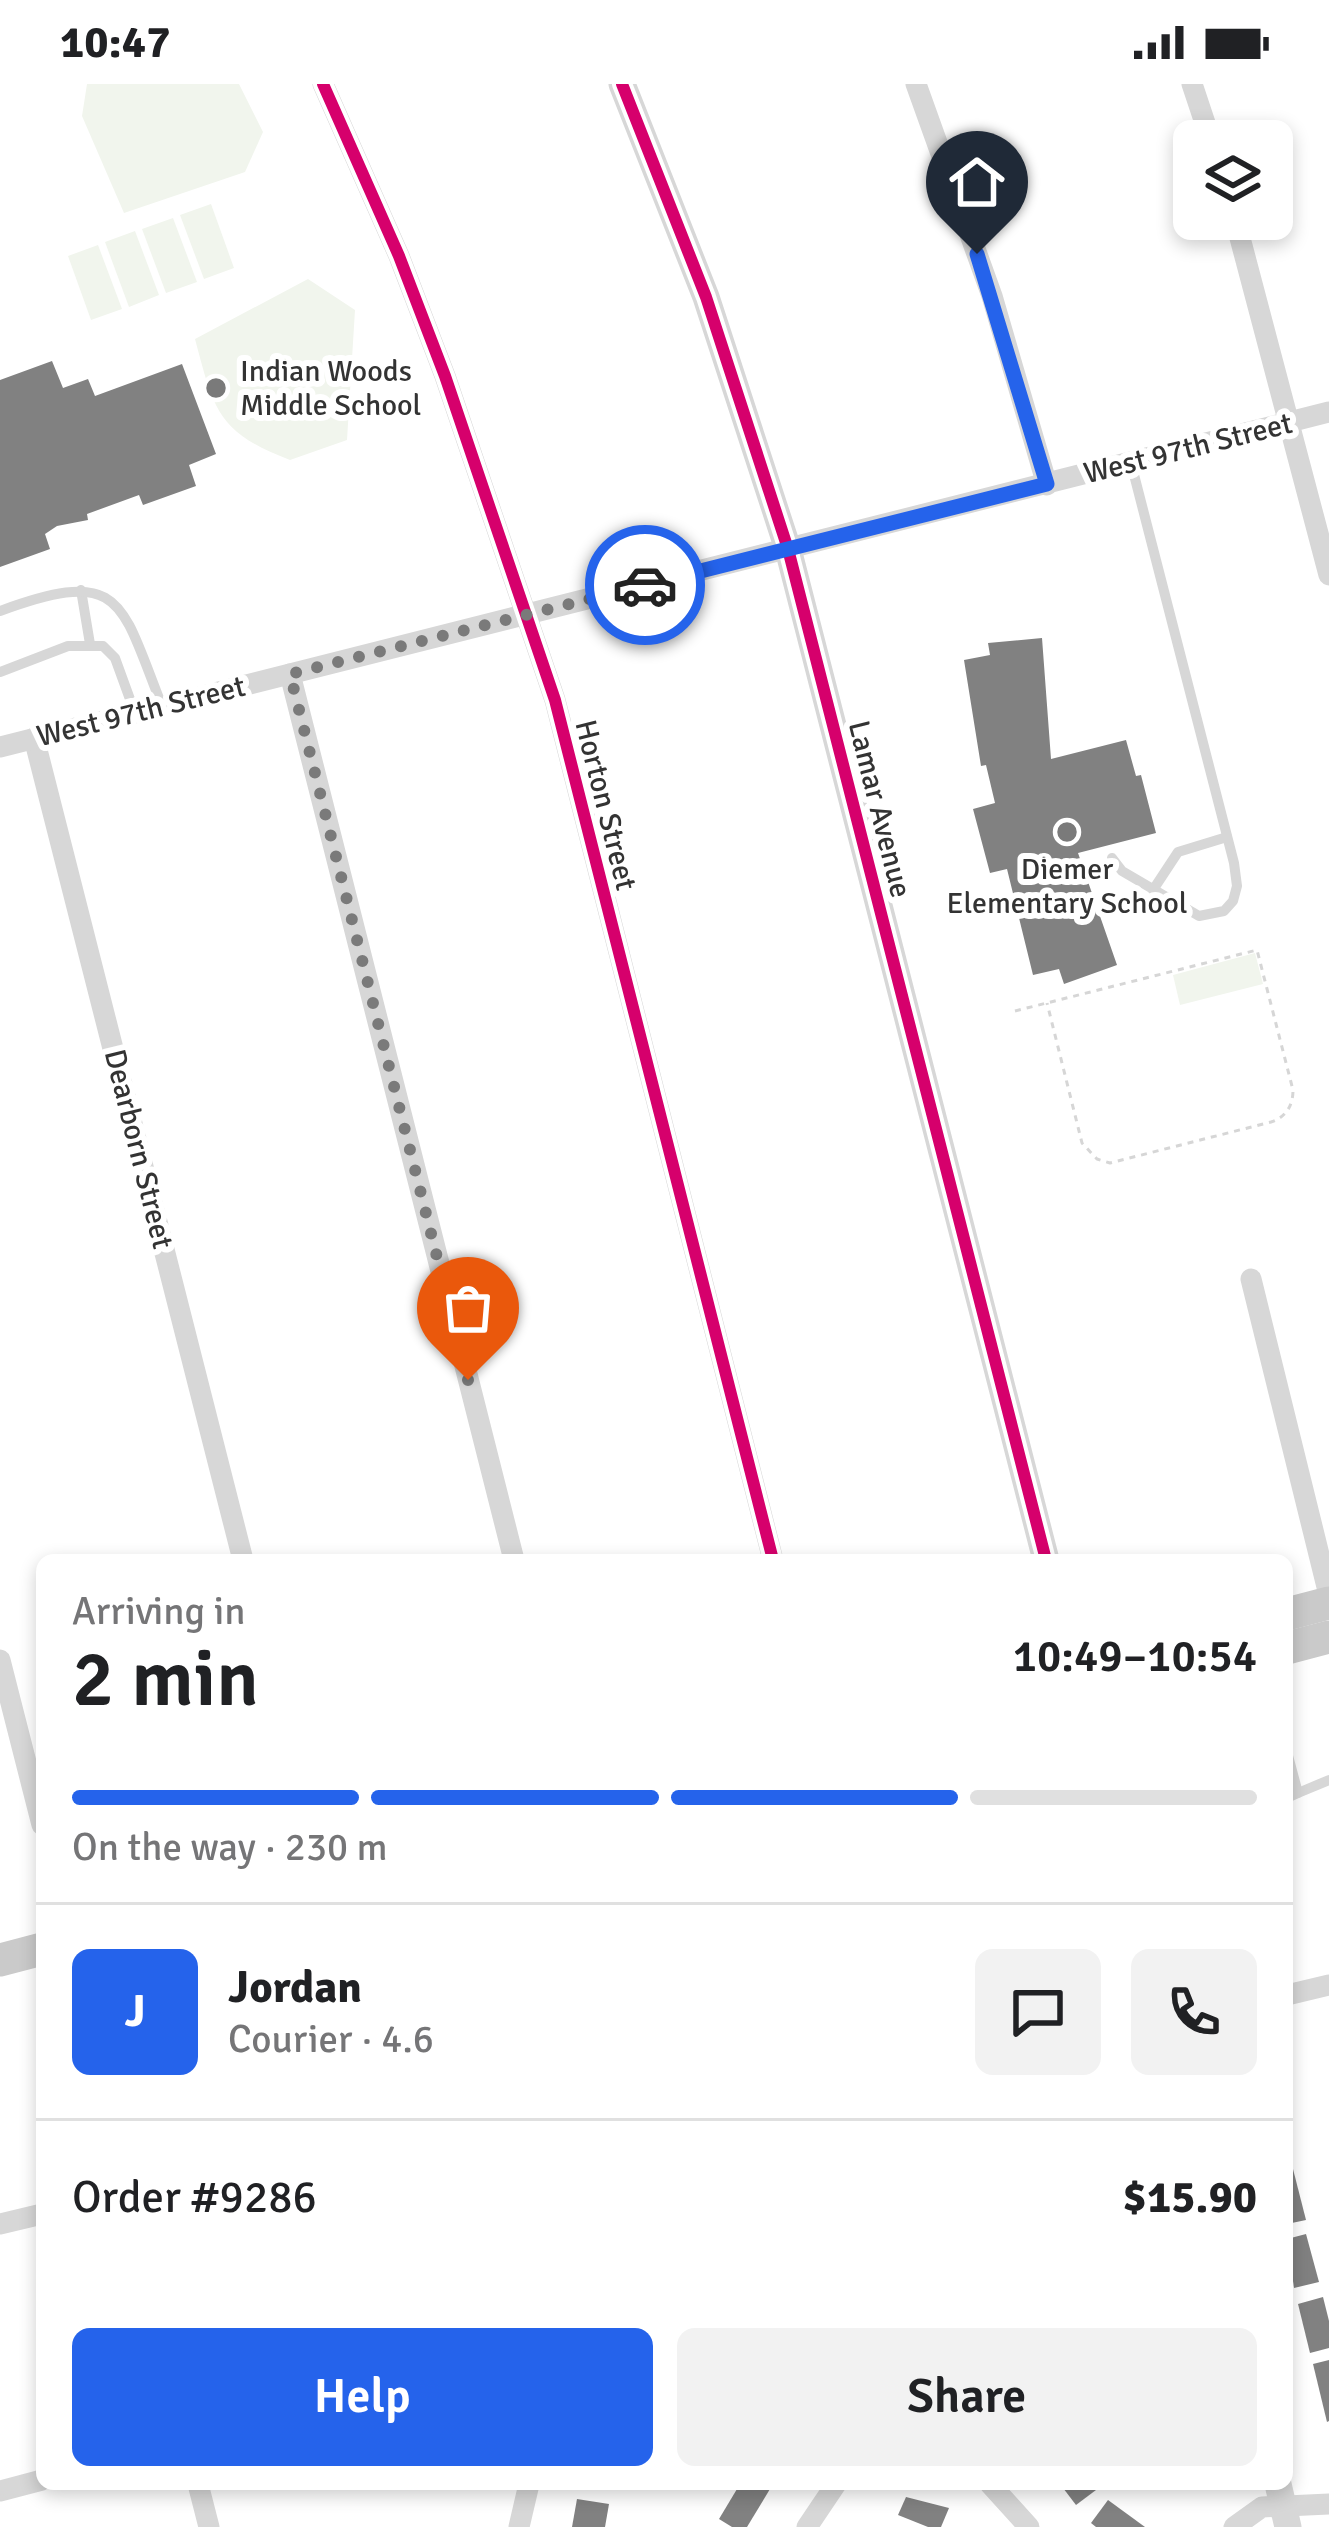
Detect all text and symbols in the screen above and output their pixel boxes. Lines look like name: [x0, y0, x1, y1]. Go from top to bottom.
text: 10:47: [60, 15, 170, 70]
map controls: [1173, 120, 1293, 240]
button: layers: [1173, 120, 1293, 240]
pin: [926, 131, 1028, 254]
icon: home: [944, 149, 1010, 215]
place label: Indian Woods Middle School: [240, 353, 421, 424]
marker: Indian Woods Middle School: [203, 375, 229, 401]
street label: West 97th Street: [1080, 405, 1296, 492]
courier: [585, 525, 705, 645]
icon: car: [612, 552, 678, 618]
street label: West 97th Street: [33, 668, 249, 755]
street label: Horton Street: [566, 716, 645, 894]
street label: Lamar Avenue: [840, 717, 919, 901]
marker: Diemer Elementary School: [1054, 819, 1080, 845]
place label: Diemer Elementary School: [946, 851, 1188, 922]
street label: Dearborn Street: [96, 1046, 181, 1253]
pin: [417, 1257, 519, 1380]
icon: bag: [435, 1275, 501, 1341]
text: Arriving in: [72, 1587, 246, 1635]
text: 10:49–10:54: [1013, 1629, 1257, 1684]
text: 2 min: [72, 1632, 259, 1728]
text: On the way · 230 m: [72, 1823, 388, 1871]
button: chat: [975, 1949, 1101, 2075]
button: phone: [1131, 1949, 1257, 2075]
text: Jordan: [228, 1960, 362, 2015]
text: J: [124, 1984, 146, 2039]
text: Courier · 4.6: [228, 2015, 434, 2063]
text: Order #9286: [72, 2170, 317, 2225]
text: $15.90: [1123, 2170, 1257, 2225]
button: Help: [72, 2328, 653, 2466]
button: Share: [677, 2328, 1257, 2466]

